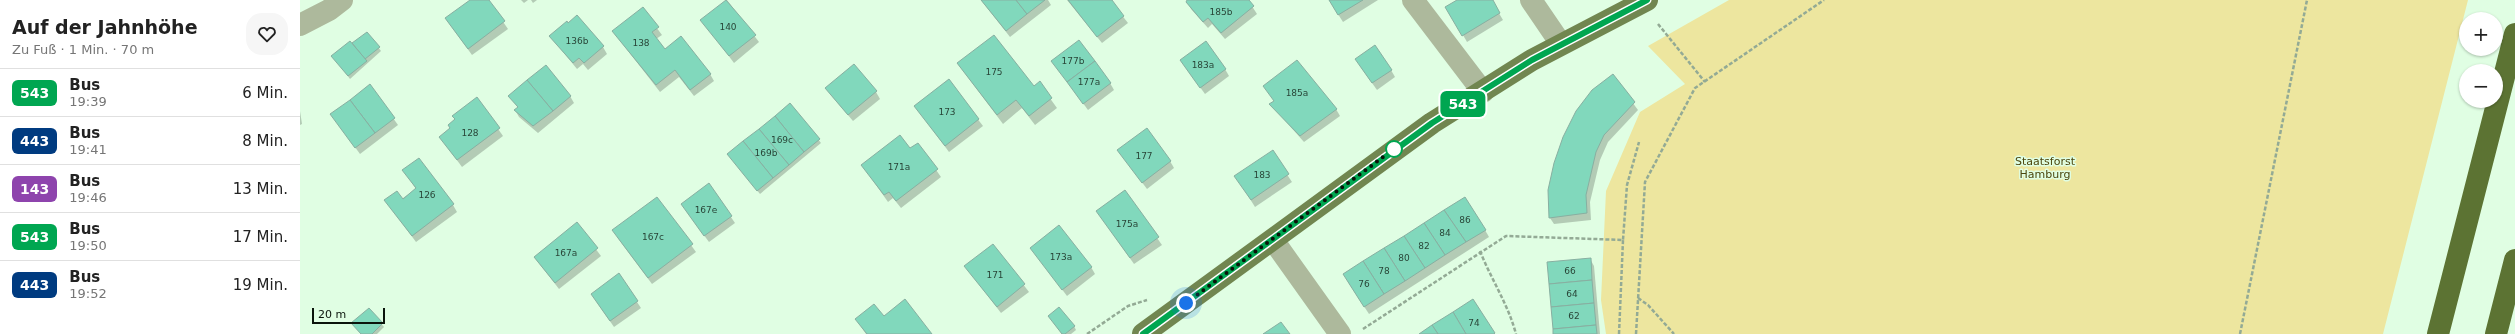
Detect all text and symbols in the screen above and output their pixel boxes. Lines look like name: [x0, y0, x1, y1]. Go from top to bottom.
house number: 185b: [1210, 7, 1233, 17]
map controls: [2459, 12, 2503, 108]
button: +: [2459, 12, 2503, 56]
button: heart: [246, 13, 288, 55]
text: Auf der Jahnhöhe: [12, 16, 198, 38]
house number: 140: [719, 22, 737, 32]
house number: 136b: [566, 36, 589, 46]
house number: 138: [632, 38, 650, 48]
text: Zu Fuß · 1 Min. · 70 m: [12, 42, 154, 57]
house number: 177b: [1062, 56, 1085, 66]
house number: 183a: [1192, 60, 1214, 70]
button: −: [2459, 64, 2503, 108]
house number: 175: [985, 67, 1003, 77]
text: Bus: [69, 76, 100, 94]
house number: 177a: [1078, 77, 1100, 87]
text: 6 Min.: [242, 84, 288, 102]
text: 543: [20, 85, 49, 101]
house number: 185a: [1286, 88, 1308, 98]
line badge: 543: [1440, 91, 1486, 117]
text: 19:39: [69, 94, 107, 109]
text: 543: [1448, 96, 1478, 112]
house number: 173: [938, 107, 956, 117]
text: Bus: [69, 124, 100, 142]
house number: 128: [461, 128, 479, 138]
text: 8 Min.: [242, 132, 288, 150]
text: 443: [20, 133, 49, 149]
house number: 169c: [771, 135, 793, 145]
unlabelled marker: [1385, 140, 1403, 158]
text: 19:41: [69, 142, 107, 157]
house number: 169b: [755, 148, 778, 158]
house number: 177: [1135, 151, 1153, 161]
park label: Staatsforst Hamburg: [2015, 155, 2076, 181]
house number: 171a: [888, 162, 910, 172]
house number: 183: [1253, 170, 1271, 180]
text: Bus: [69, 172, 100, 190]
text: 13 Min.: [233, 180, 288, 198]
text: 143: [20, 181, 49, 197]
text: 19:46: [69, 190, 107, 205]
house number: 126: [418, 190, 436, 200]
house number: 167e: [695, 205, 718, 215]
house number: 86: [1459, 215, 1471, 225]
house number: 175a: [1116, 219, 1138, 229]
text: Bus: [69, 220, 100, 238]
text: 17 Min.: [233, 228, 288, 246]
house number: 84: [1439, 228, 1451, 238]
text: 543: [20, 229, 49, 245]
house number: 167c: [642, 232, 664, 242]
text: 19:50: [69, 238, 107, 253]
house number: 82: [1418, 241, 1430, 251]
house number: 167a: [555, 248, 577, 258]
house number: 173a: [1050, 252, 1072, 262]
house number: 80: [1398, 253, 1410, 263]
house number: 78: [1378, 266, 1390, 276]
house number: 66: [1564, 266, 1576, 276]
text: Bus: [69, 268, 100, 286]
house number: 171: [986, 270, 1004, 280]
text: 19 Min.: [233, 276, 288, 294]
text: 443: [20, 277, 49, 293]
house number: 76: [1358, 279, 1370, 289]
text: 19:52: [69, 286, 107, 301]
house number: 64: [1566, 289, 1578, 299]
your location: [1176, 293, 1196, 313]
scale bar: [312, 306, 385, 325]
text: 20 m: [318, 308, 346, 321]
house number: 62: [1568, 311, 1580, 321]
house number: 74: [1468, 318, 1480, 328]

